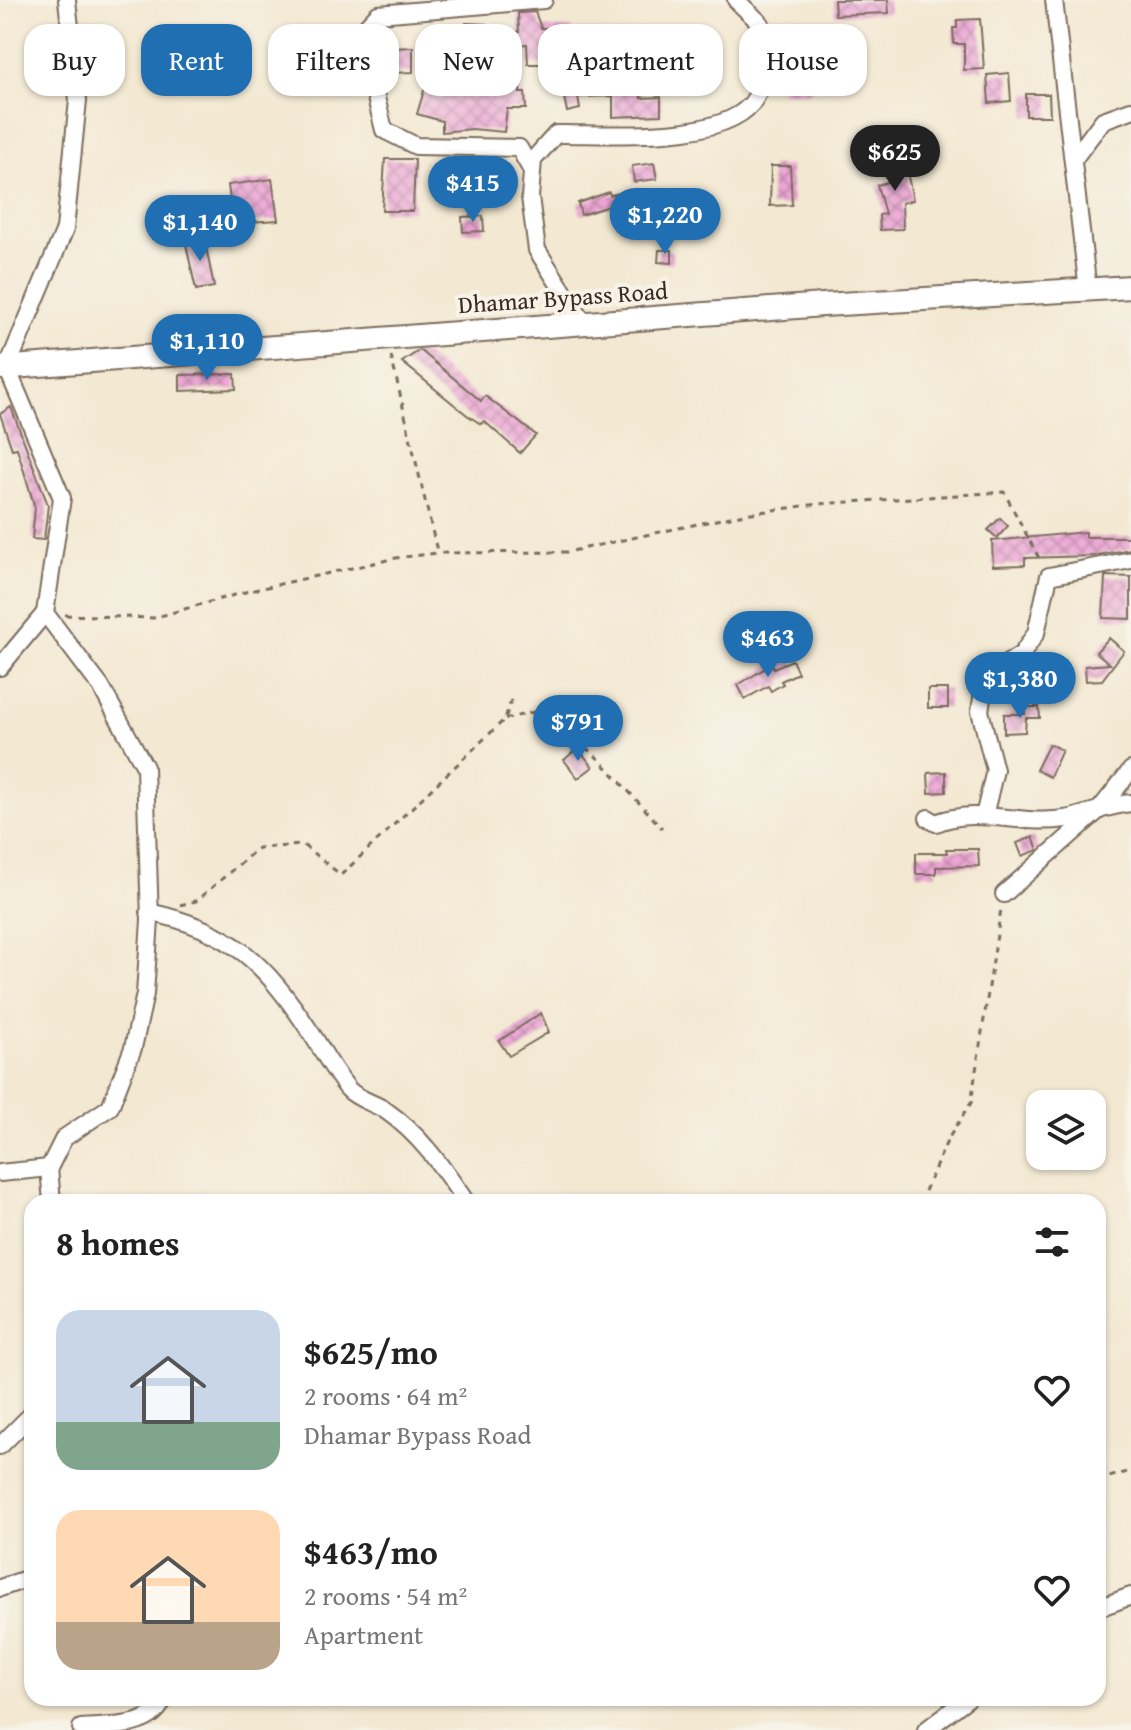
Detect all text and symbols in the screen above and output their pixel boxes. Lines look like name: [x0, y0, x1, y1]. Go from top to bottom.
chip: Buy: [24, 24, 125, 96]
chip: Rent: [141, 24, 252, 96]
chip: Filters: [268, 24, 399, 96]
chip: New: [415, 24, 522, 96]
chip: Apartment: [538, 24, 723, 96]
chip: House: [739, 24, 867, 96]
pin: $625: [848, 125, 942, 193]
text: $625: [868, 131, 922, 170]
pin: $415: [426, 156, 520, 224]
text: $415: [446, 162, 500, 201]
pin: $1,220: [600, 188, 730, 256]
text: $1,220: [628, 194, 702, 233]
pin: $1,140: [135, 195, 265, 263]
text: $1,140: [163, 201, 237, 240]
street label: Dhamar Bypass Road: [457, 273, 669, 322]
pin: $1,110: [142, 314, 272, 382]
text: $1,110: [170, 320, 244, 359]
pin: $463: [721, 611, 815, 679]
text: $463: [741, 617, 795, 656]
pin: $1,380: [955, 652, 1085, 720]
text: $1,380: [983, 658, 1057, 697]
pin: $791: [531, 695, 625, 763]
text: $791: [551, 701, 605, 740]
map controls: [1026, 1090, 1106, 1170]
button: layers: [1026, 1090, 1106, 1170]
text: 8 homes: [56, 1218, 180, 1267]
icon: filters: [1030, 1220, 1074, 1264]
text: $625/mo: [304, 1327, 438, 1376]
icon: home: [120, 1342, 216, 1438]
icon: heart: [1030, 1368, 1074, 1412]
text: 2 rooms · 64 m²: [304, 1376, 467, 1415]
text: Dhamar Bypass Road: [304, 1415, 531, 1454]
text: $463/mo: [304, 1527, 438, 1576]
icon: home: [120, 1542, 216, 1638]
icon: heart: [1030, 1568, 1074, 1612]
text: 2 rooms · 54 m²: [304, 1576, 467, 1615]
text: Apartment: [304, 1615, 423, 1654]

